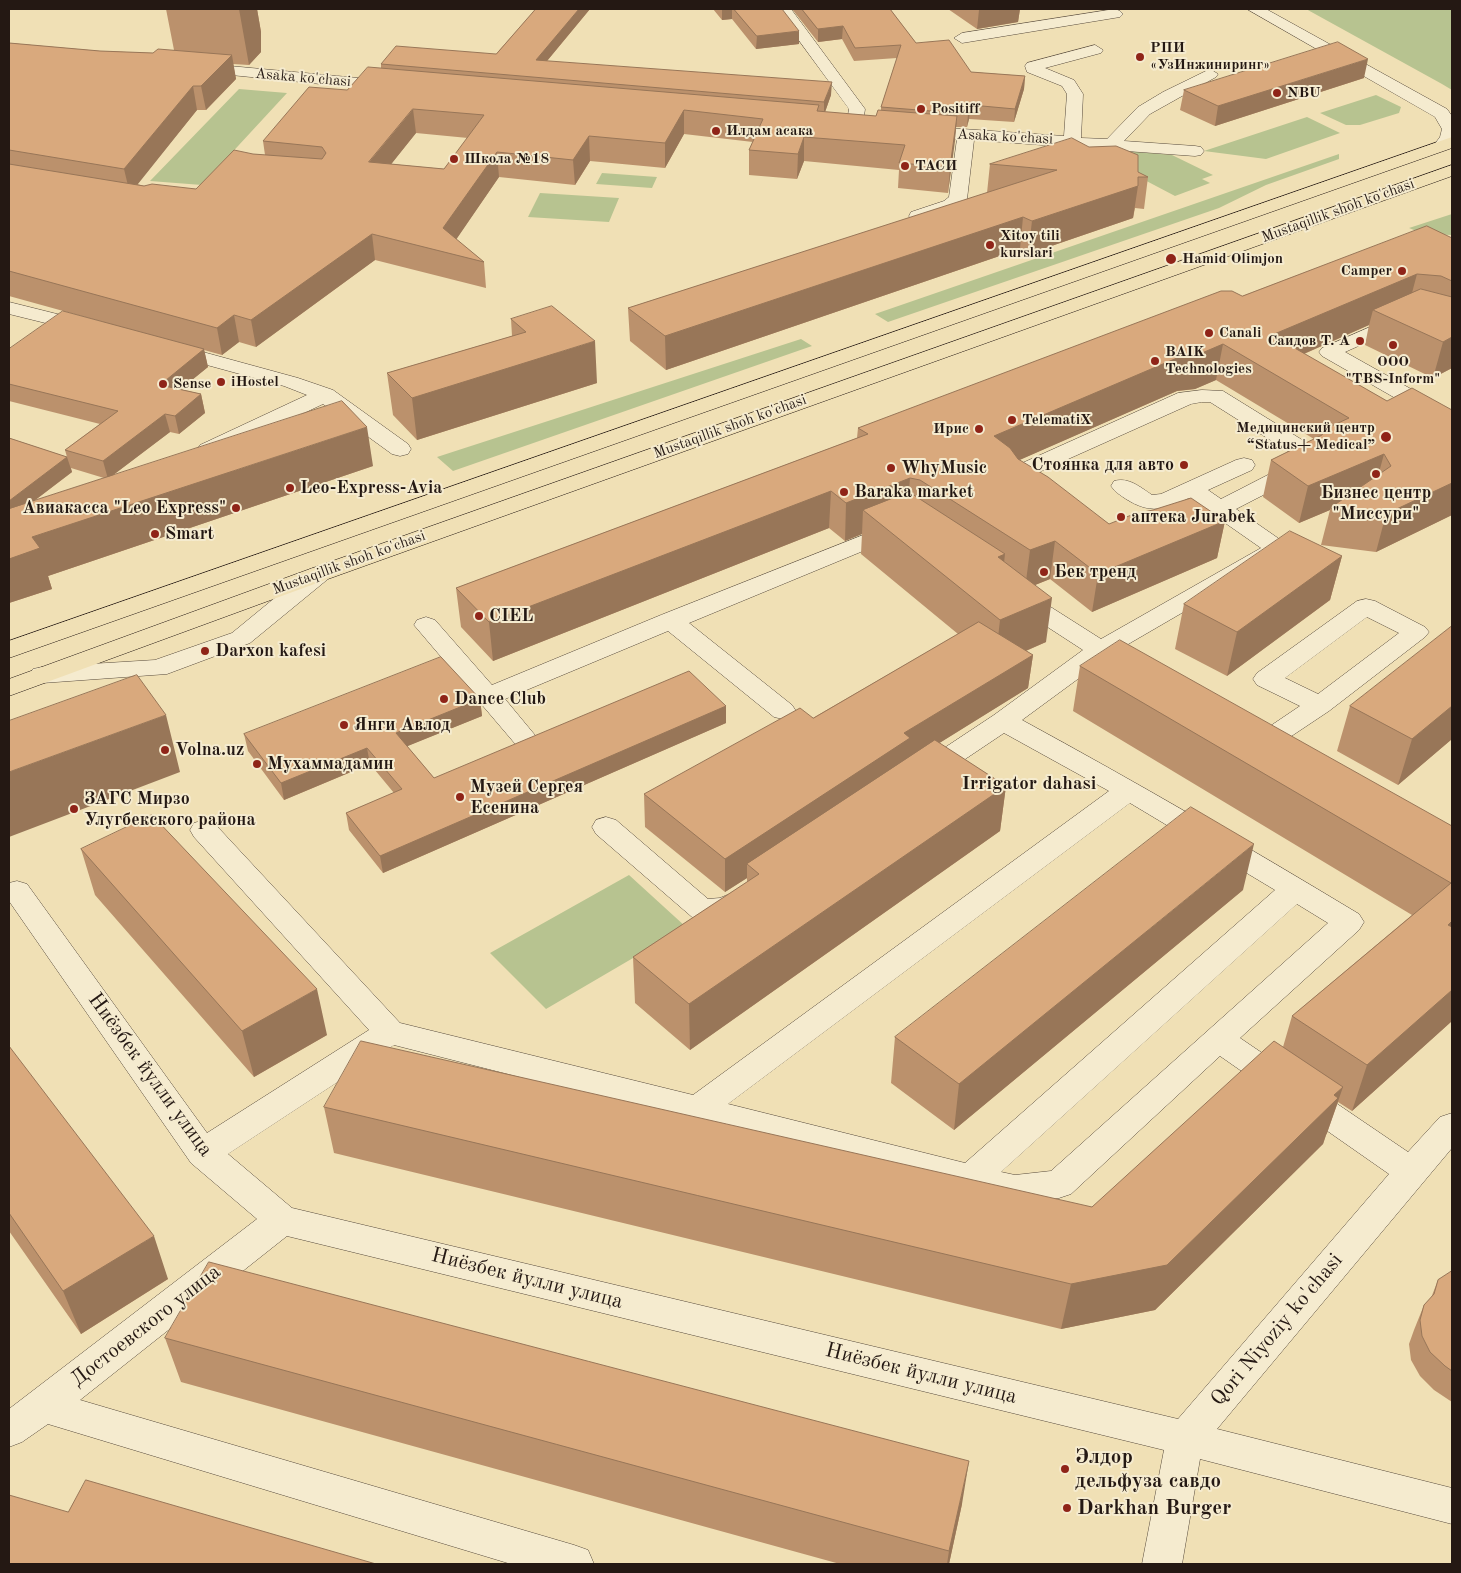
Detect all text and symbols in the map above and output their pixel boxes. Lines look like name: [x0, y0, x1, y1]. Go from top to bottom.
place label: РПИ «УзИнжиниринг»: [1150, 39, 1270, 74]
marker: РПИ «УзИнжиниринг»: [1134, 51, 1146, 63]
street label: Asaka ko'chasi: [254, 65, 352, 91]
place label: NBU: [1287, 84, 1321, 102]
marker: NBU: [1271, 87, 1283, 99]
place label: Positiff: [931, 100, 980, 118]
marker: Positiff: [915, 103, 927, 115]
place label: Илдам асака: [726, 122, 813, 140]
marker: Илдам асака: [710, 125, 722, 137]
street label: Asaka ko'chasi: [956, 125, 1054, 149]
place label: Школа №18: [464, 150, 549, 168]
marker: Школа №18: [448, 153, 460, 165]
place label: ТАСИ: [915, 157, 957, 175]
marker: ТАСИ: [899, 160, 911, 172]
street label: Mustaqillik shoh ko'chasi: [1259, 175, 1417, 247]
place label: Xitoy tili kurslari: [1000, 227, 1060, 262]
marker: Xitoy tili kurslari: [984, 239, 996, 251]
place label: Hamid Olimjon: [1182, 250, 1283, 268]
marker: Hamid Olimjon: [1164, 252, 1178, 266]
place label: Camper: [1341, 262, 1392, 280]
marker: Camper: [1396, 265, 1408, 277]
place label: Canali: [1219, 324, 1262, 342]
marker: Canali: [1203, 327, 1215, 339]
place label: Саидов Т. А: [1267, 332, 1350, 350]
marker: Саидов Т. А: [1354, 335, 1366, 347]
marker: ООО "TBS-Inform": [1387, 339, 1399, 351]
place label: BAIK Technologies: [1165, 343, 1252, 378]
place label: ООО "TBS-Inform": [1346, 353, 1440, 388]
marker: BAIK Technologies: [1149, 355, 1161, 367]
place label: iHostel: [231, 373, 279, 391]
place label: Sense: [173, 375, 211, 393]
marker: iHostel: [215, 376, 227, 388]
marker: Sense: [157, 378, 169, 390]
street label: Mustaqillik shoh ko'chasi: [651, 391, 809, 463]
place label: TelematiX: [1022, 411, 1091, 429]
marker: TelematiX: [1006, 414, 1018, 426]
place label: Медицинский центр “Status+ Medical”: [1236, 419, 1375, 454]
place label: Ирис: [933, 420, 969, 438]
marker: Ирис: [973, 423, 985, 435]
marker: Медицинский центр “Status+ Medical”: [1379, 430, 1393, 444]
place label: Стоянка для авто: [1032, 454, 1174, 476]
place label: WhyMusic: [901, 457, 987, 479]
marker: Стоянка для авто: [1178, 459, 1190, 471]
marker: WhyMusic: [885, 462, 897, 474]
marker: Бизнес центр "Миссури": [1370, 468, 1382, 480]
place label: Leo-Express-Avia: [300, 477, 442, 499]
place label: Baraka market: [854, 481, 974, 503]
marker: Leo-Express-Avia: [284, 482, 296, 494]
place label: Бизнес центр "Миссури": [1321, 482, 1431, 524]
marker: Baraka market: [838, 486, 850, 498]
place label: Авиакасса "Leo Express": [22, 497, 226, 519]
marker: Авиакасса "Leo Express": [230, 502, 242, 514]
place label: аптека Jurabek: [1131, 506, 1256, 528]
marker: аптека Jurabek: [1115, 511, 1127, 523]
place label: Smart: [165, 523, 214, 545]
street label: Mustaqillik shoh ko'chasi: [270, 527, 428, 599]
marker: Smart: [149, 528, 161, 540]
place label: Бек тренд: [1054, 561, 1136, 583]
marker: Бек тренд: [1038, 566, 1050, 578]
place label: CIEL: [489, 605, 533, 627]
marker: CIEL: [473, 610, 485, 622]
place label: Darxon kafesi: [215, 640, 326, 662]
marker: Darxon kafesi: [199, 645, 211, 657]
place label: Dance Club: [454, 688, 546, 710]
marker: Dance Club: [438, 693, 450, 705]
place label: Янги Авлод: [354, 714, 450, 736]
marker: Янги Авлод: [338, 719, 350, 731]
place label: Volna.uz: [175, 739, 244, 761]
marker: Volna.uz: [159, 744, 171, 756]
place label: Мухаммадамин: [267, 753, 394, 775]
marker: Мухаммадамин: [251, 758, 263, 770]
district label: Irrigator dahasi: [962, 773, 1096, 795]
place label: Музей Сергея Есенина: [470, 776, 583, 819]
place label: ЗАГС Мирзо Улугбекского района: [84, 788, 256, 831]
marker: Музей Сергея Есенина: [454, 791, 466, 803]
marker: ЗАГС Мирзо Улугбекского района: [68, 803, 80, 815]
street label: Ниёзбек йулли улица: [82, 988, 218, 1162]
street label: Ниёзбек йулли улица: [429, 1243, 625, 1315]
street label: Qori Niyoziy ko'chasi: [1206, 1248, 1348, 1412]
street label: Достоевского улица: [66, 1260, 226, 1392]
street label: Ниёзбек йулли улица: [823, 1338, 1019, 1410]
place label: Элдор дельфуза савдо: [1075, 1444, 1221, 1494]
marker: Элдор дельфуза савдо: [1059, 1463, 1071, 1475]
place label: Darkhan Burger: [1077, 1495, 1231, 1521]
marker: Darkhan Burger: [1061, 1502, 1073, 1514]

